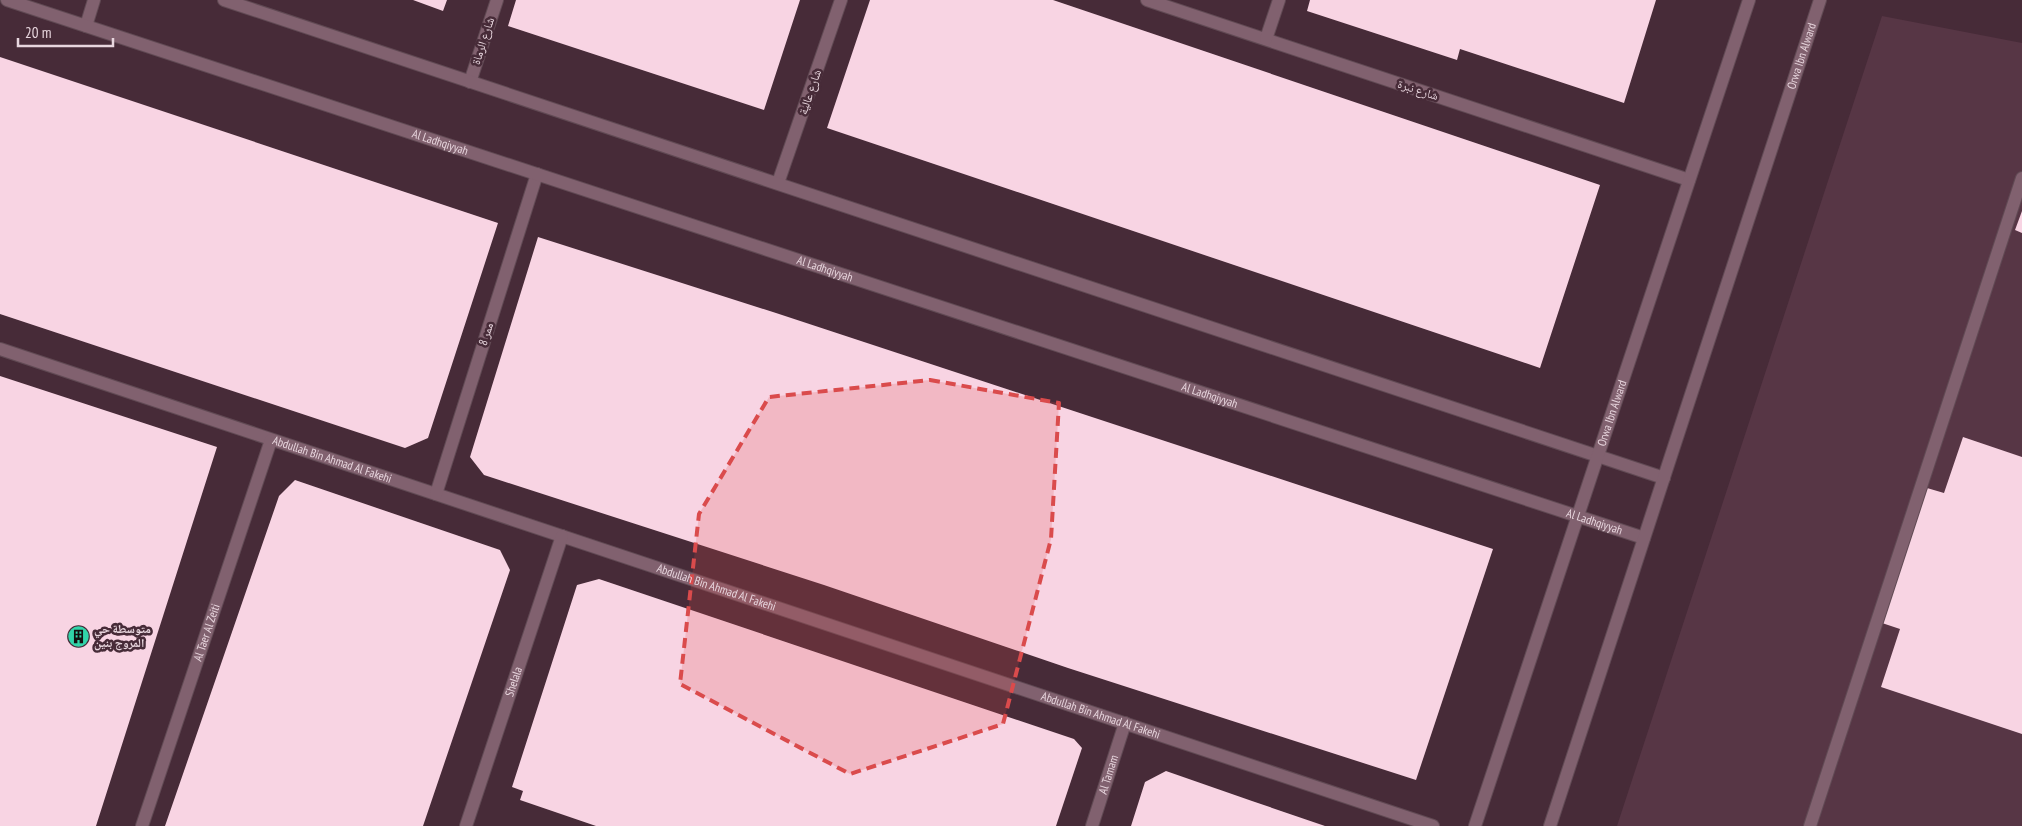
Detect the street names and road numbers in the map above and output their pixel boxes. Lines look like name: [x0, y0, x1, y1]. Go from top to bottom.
street label: شارع الرماة: [468, 15, 498, 67]
street label: Orwa Ibn Alward: [1783, 21, 1819, 91]
street label: شارع عالية: [795, 67, 825, 117]
street label: شارع نبرة: [1396, 76, 1440, 104]
street label: Al Ladhqiyyah: [410, 126, 470, 158]
street label: Al Ladhqiyyah: [795, 252, 855, 285]
street label: ممر 8: [475, 320, 496, 347]
street label: Orwa Ibn Alward: [1594, 378, 1629, 448]
street label: Al Ladhqiyyah: [1180, 379, 1240, 411]
street label: Abdullah Bin Ahmad Al Fakehi: [271, 432, 394, 486]
street label: Al Ladhqiyyah: [1565, 505, 1625, 537]
street label: Abdullah Bin Ahmad Al Fakehi: [655, 560, 778, 614]
street label: Al Taer Al Zeiti: [190, 602, 223, 663]
street label: Shelala: [501, 664, 525, 698]
street label: Abdullah Bin Ahmad Al Fakehi: [1039, 688, 1162, 742]
street label: Al Tamam: [1095, 753, 1121, 796]

